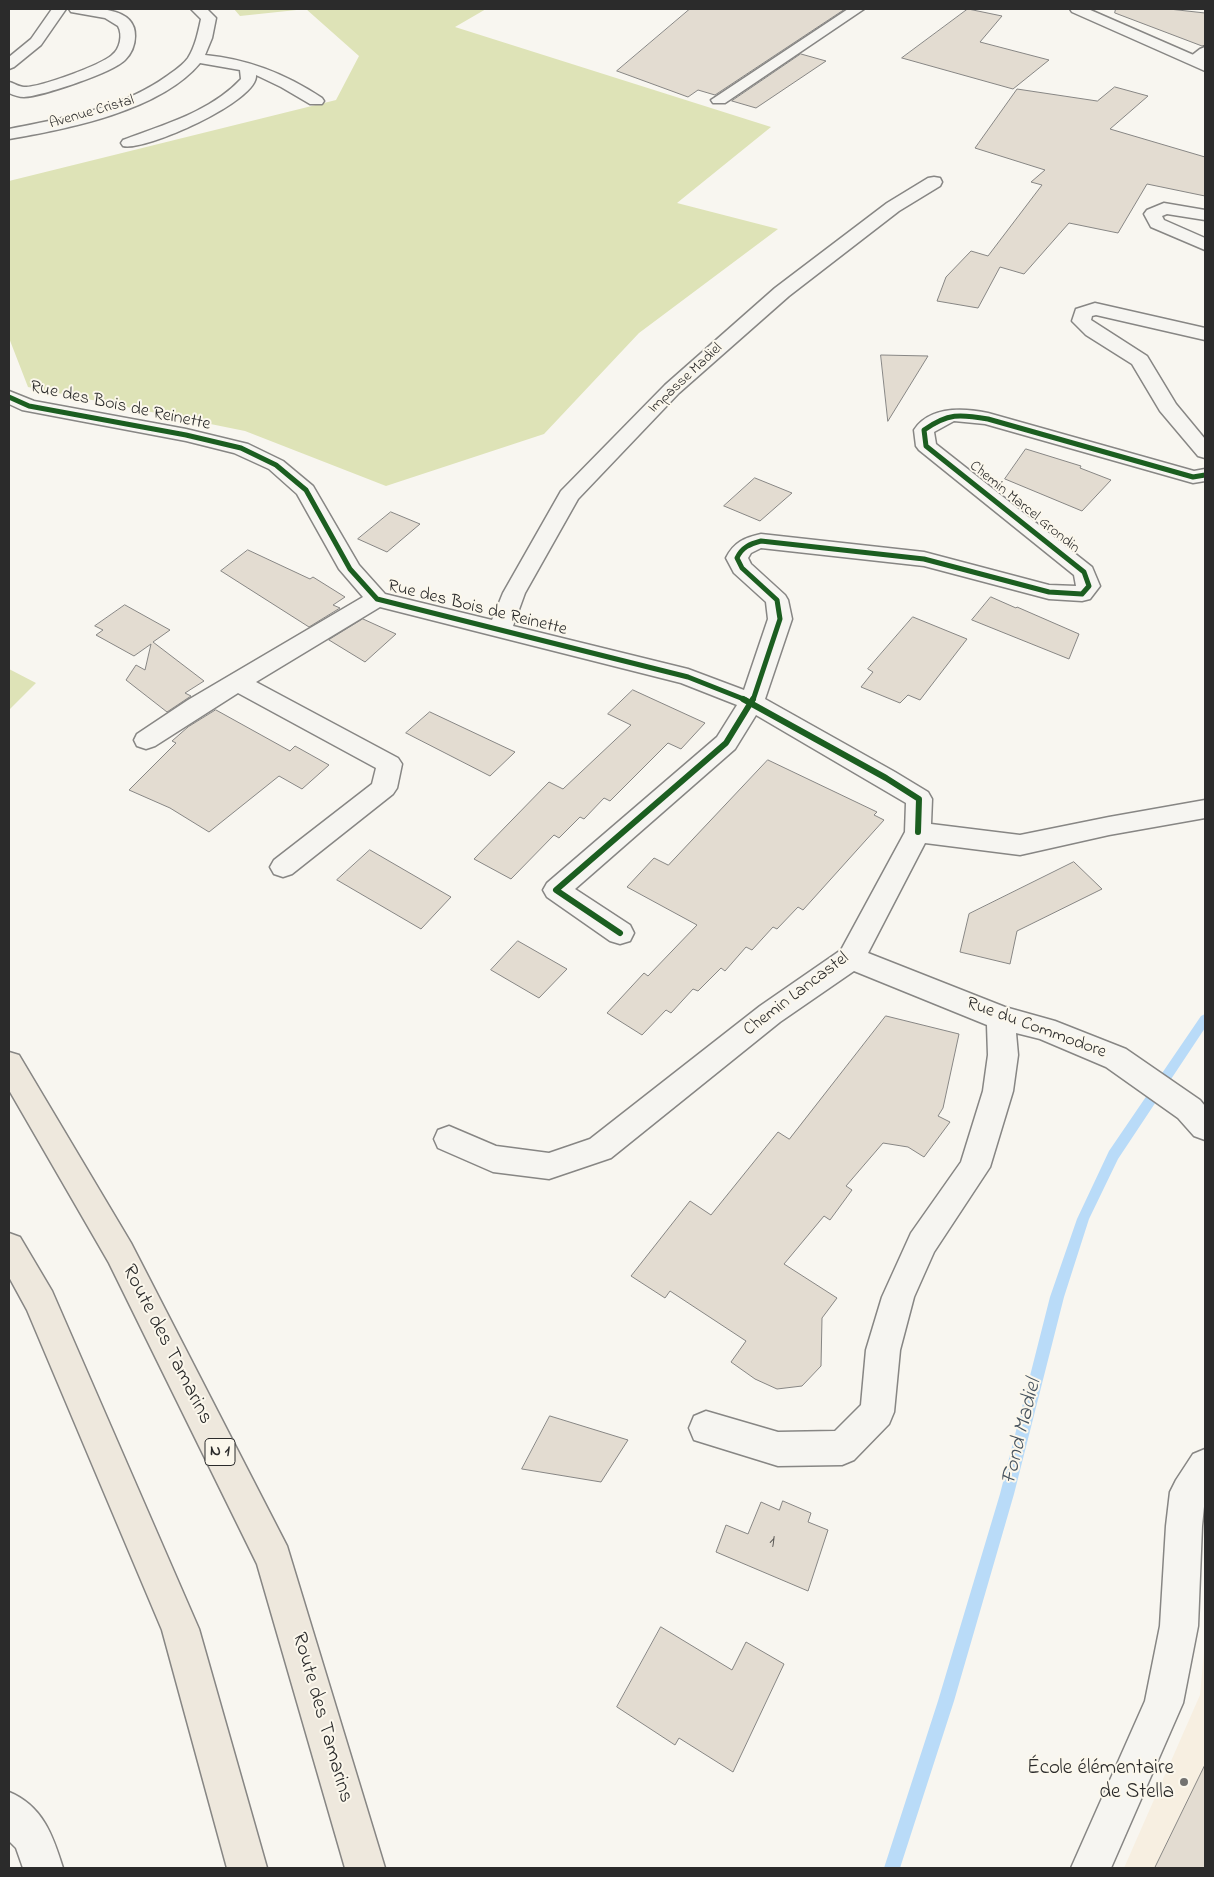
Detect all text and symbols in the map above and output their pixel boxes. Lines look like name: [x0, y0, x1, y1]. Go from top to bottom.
street label: Avenue Cristal: [47, 92, 137, 134]
street label: Impasse Madiel: [645, 340, 727, 418]
street label: Rue des Bois de Reinette: [28, 377, 212, 437]
street label: Chemin Marcel Grondin: [965, 458, 1083, 558]
street label: Rue des Bois de Reinette: [385, 576, 569, 642]
street label: Chemin Lancastel: [740, 948, 854, 1042]
street label: Rue du Commodore: [963, 994, 1109, 1064]
street label: Route des Tamarins: [115, 1261, 217, 1429]
water label: Fond Madiel: [997, 1377, 1049, 1487]
road number: N 1: [205, 1438, 235, 1465]
house number: 1: [769, 1532, 775, 1554]
street label: Route des Tamarins: [285, 1630, 357, 1806]
place label: École élémentaire de Stella: [1027, 1757, 1174, 1807]
marker: École élémentaire de Stella: [1178, 1776, 1190, 1788]

